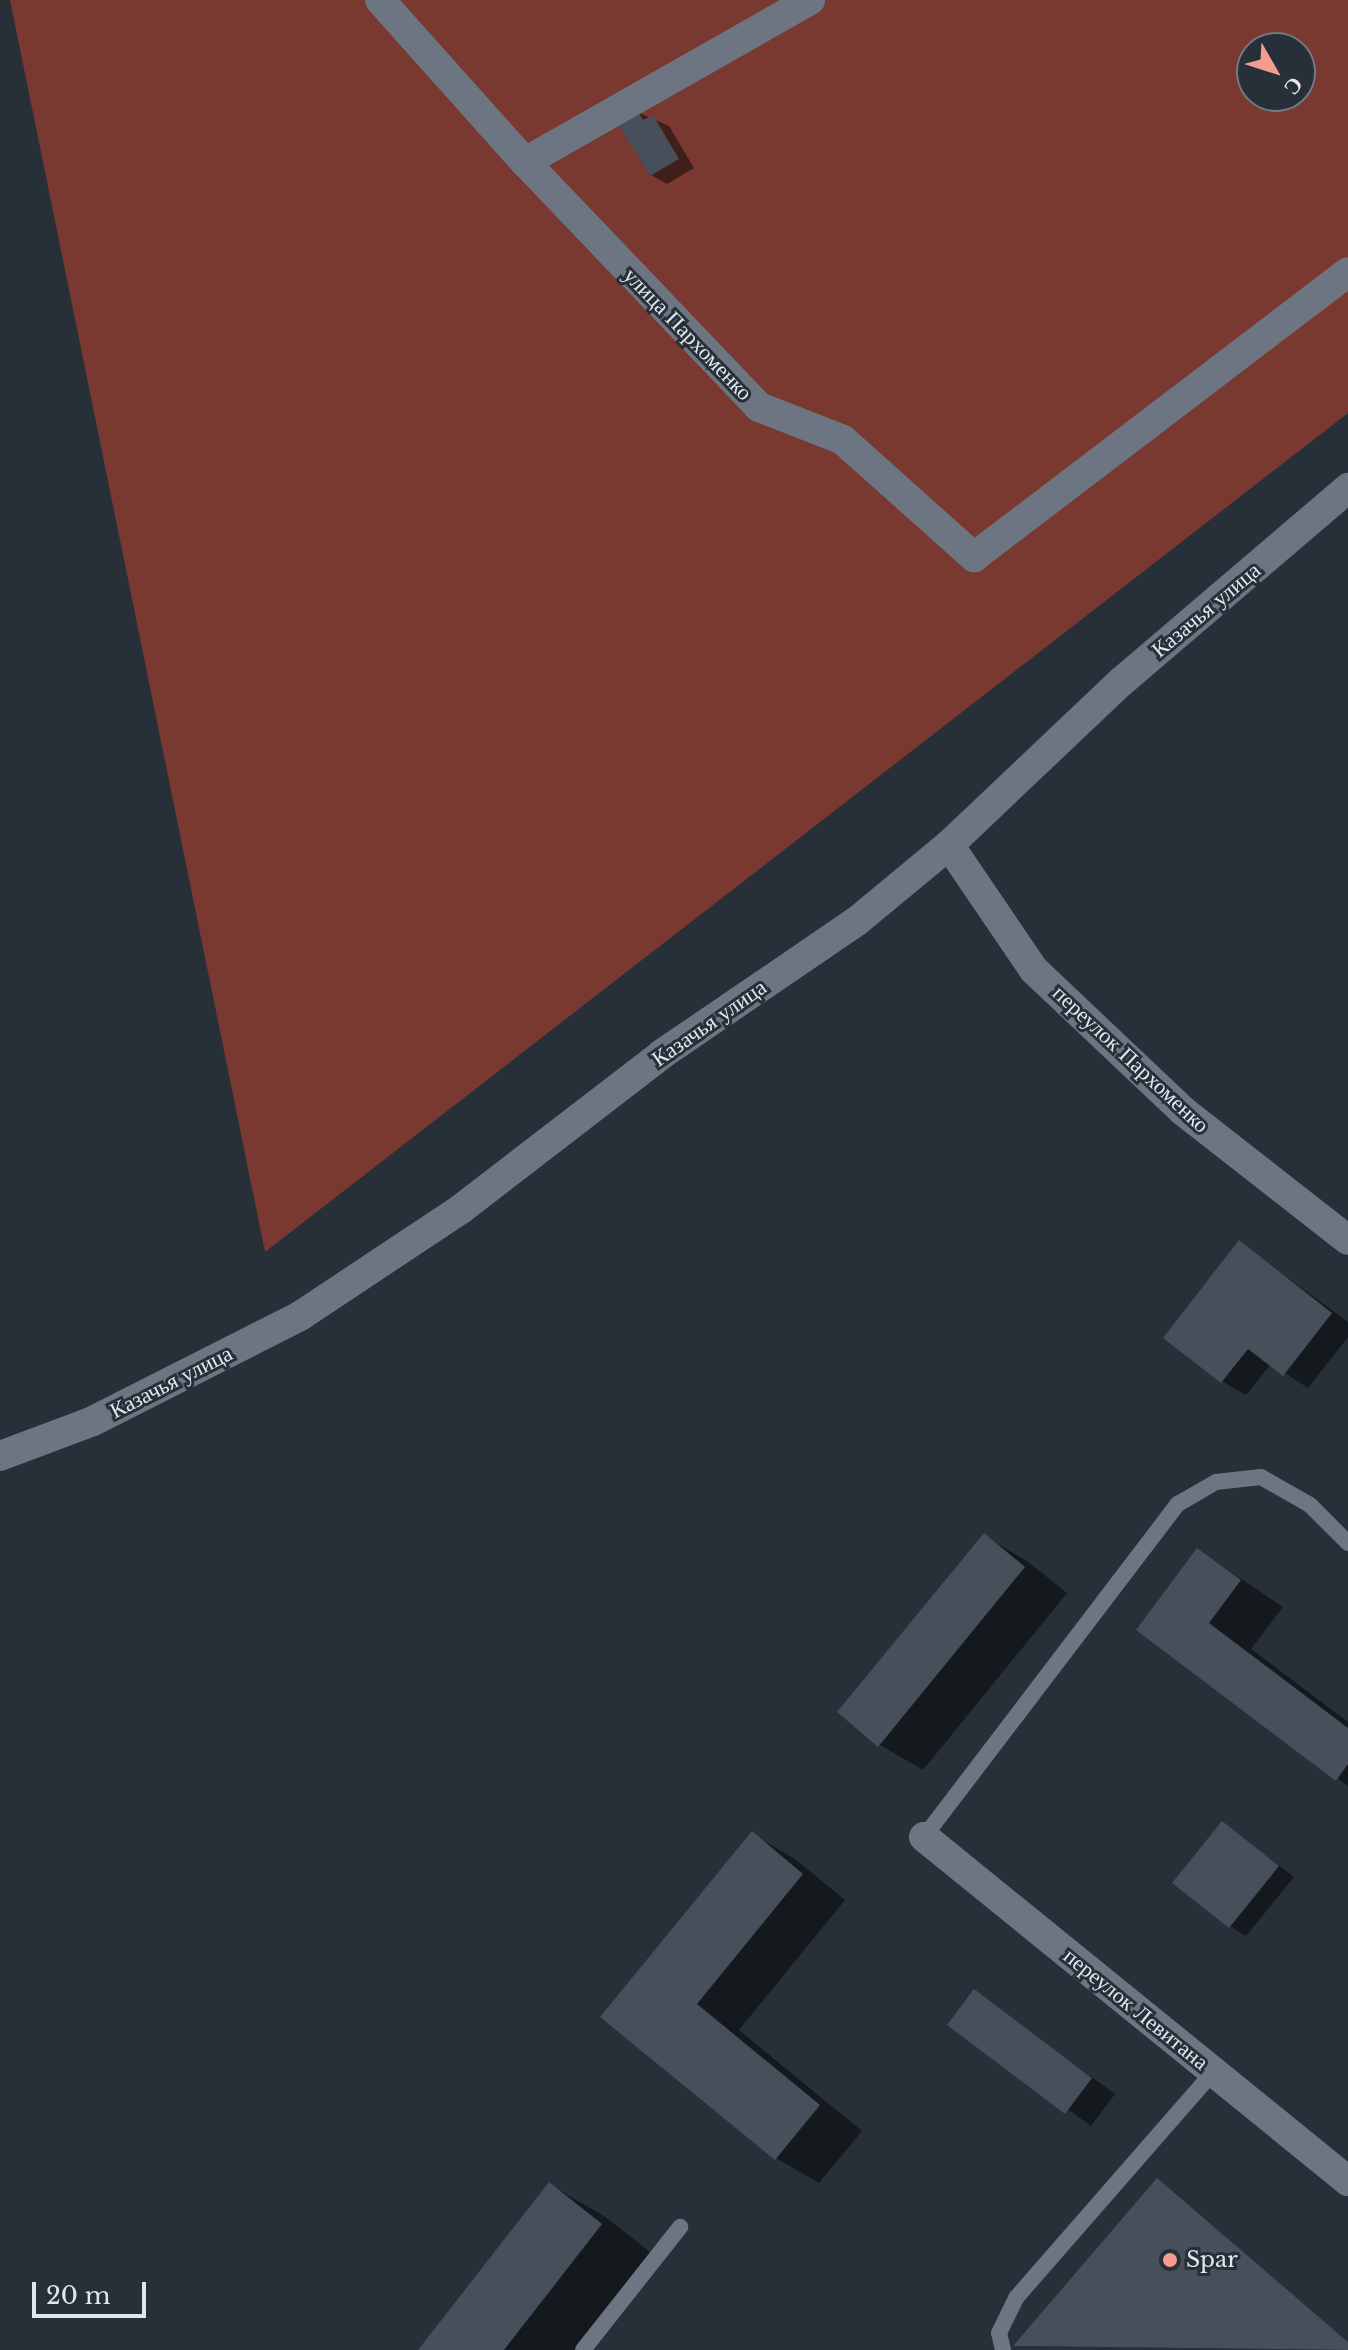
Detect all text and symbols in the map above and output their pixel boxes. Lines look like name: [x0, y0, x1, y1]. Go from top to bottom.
north arrow: [1236, 32, 1316, 112]
text: С: [1278, 71, 1309, 101]
street label: улица Пархоменко: [618, 262, 758, 406]
street label: Казачья улица: [1146, 557, 1266, 663]
street label: Казачья улица: [647, 974, 771, 1072]
street label: переулок Пархоменко: [1047, 980, 1215, 1138]
street label: Казачья улица: [105, 1340, 237, 1424]
street label: переулок Левитана: [1058, 1943, 1214, 2075]
place label: Spar: [1186, 2247, 1238, 2273]
marker: Spar: [1161, 2251, 1179, 2269]
scale bar: [36, 2266, 150, 2316]
text: 20 m: [46, 2281, 111, 2310]

